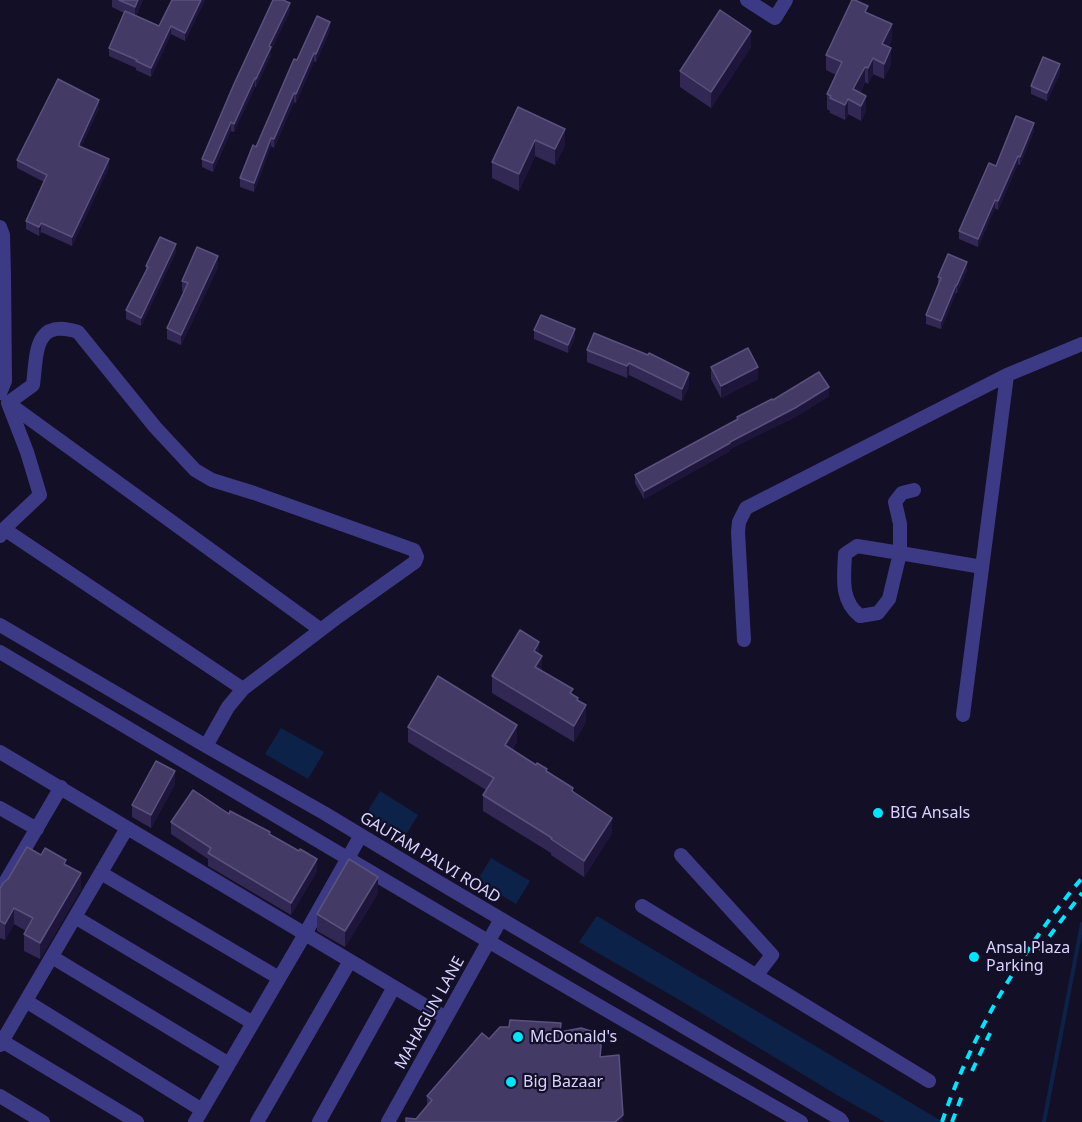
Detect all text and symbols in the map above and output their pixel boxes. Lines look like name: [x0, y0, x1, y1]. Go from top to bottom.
place label: BIG Ansals: [890, 803, 970, 823]
marker: BIG Ansals: [871, 806, 885, 820]
street label: GAUTAM PALVI ROAD: [356, 808, 504, 908]
place label: Ansal Plaza Parking: [986, 938, 1070, 976]
marker: Ansal Plaza Parking: [967, 950, 981, 964]
street label: MAHAGUN LANE: [391, 953, 469, 1073]
place label: McDonald's: [530, 1027, 617, 1047]
marker: McDonald's: [511, 1030, 525, 1044]
place label: Big Bazaar: [523, 1072, 603, 1092]
marker: Big Bazaar: [504, 1075, 518, 1089]

